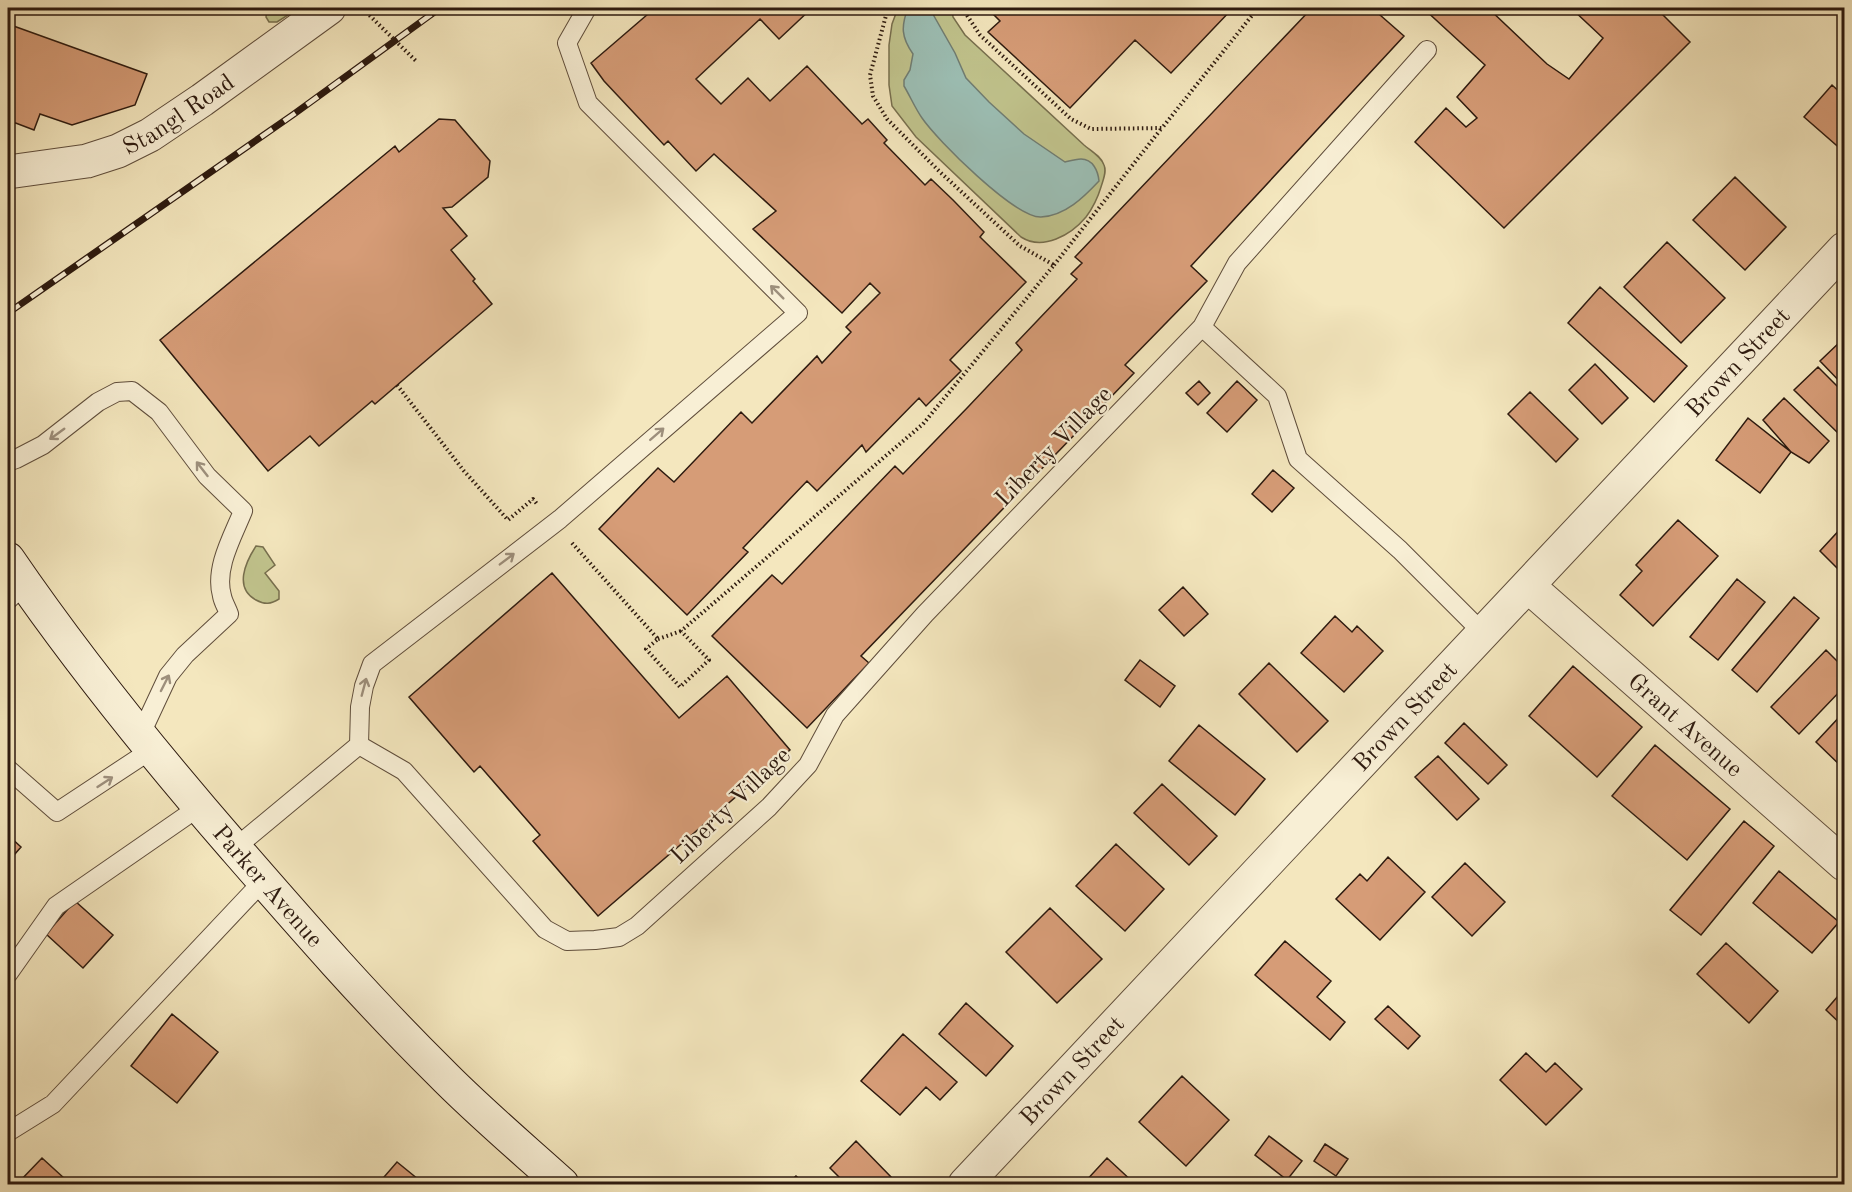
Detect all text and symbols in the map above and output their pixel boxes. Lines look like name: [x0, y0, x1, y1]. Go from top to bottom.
street label: Stangl Road: [120, 71, 239, 160]
one-way arrow: [770, 285, 785, 300]
street label: Brown Street: [1682, 304, 1796, 423]
street label: Liberty Village: [992, 383, 1117, 512]
one-way arrow: [49, 428, 65, 441]
one-way arrow: [649, 428, 665, 441]
one-way arrow: [196, 462, 209, 478]
one-way arrow: [499, 553, 515, 566]
street label: Brown Street: [1350, 658, 1463, 777]
street label: Grant Avenue: [1623, 670, 1746, 783]
one-way arrow: [159, 675, 171, 692]
one-way arrow: [359, 678, 371, 697]
street label: Liberty Village: [667, 744, 796, 869]
one-way arrow: [96, 776, 113, 788]
street label: Parker Avenue: [207, 822, 326, 953]
street label: Brown Street: [1017, 1013, 1130, 1131]

